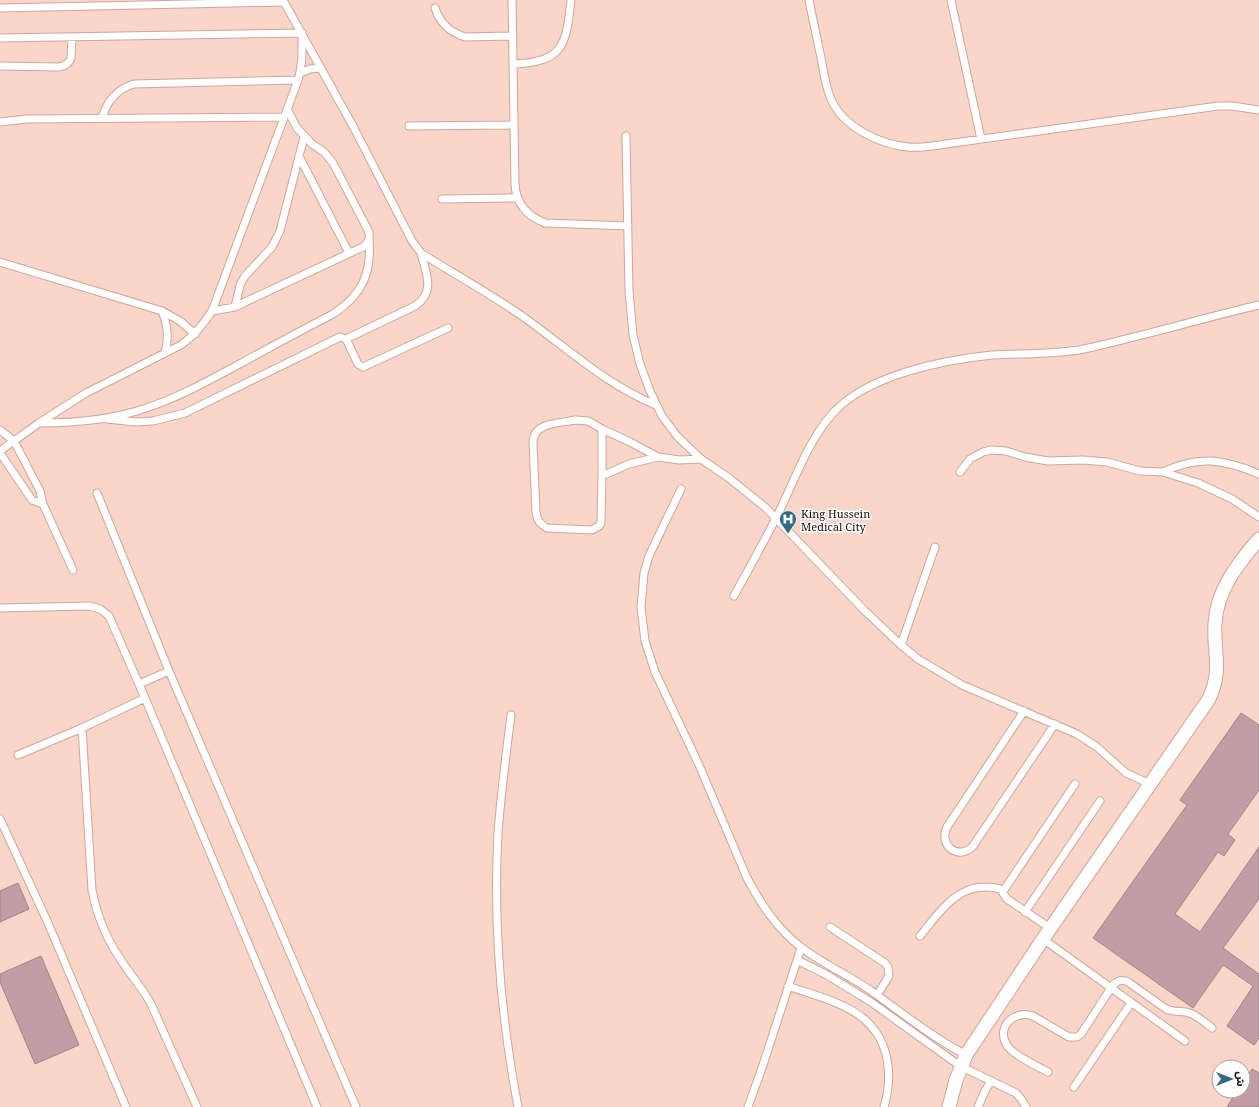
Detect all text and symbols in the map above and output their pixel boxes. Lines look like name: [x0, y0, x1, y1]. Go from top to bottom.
place label: King Hussein Medical City: [801, 506, 870, 534]
hospital icon: King Hussein Medical City: [778, 509, 798, 534]
north arrow: [1211, 1059, 1251, 1099]
text: ش: [1234, 1071, 1249, 1087]

